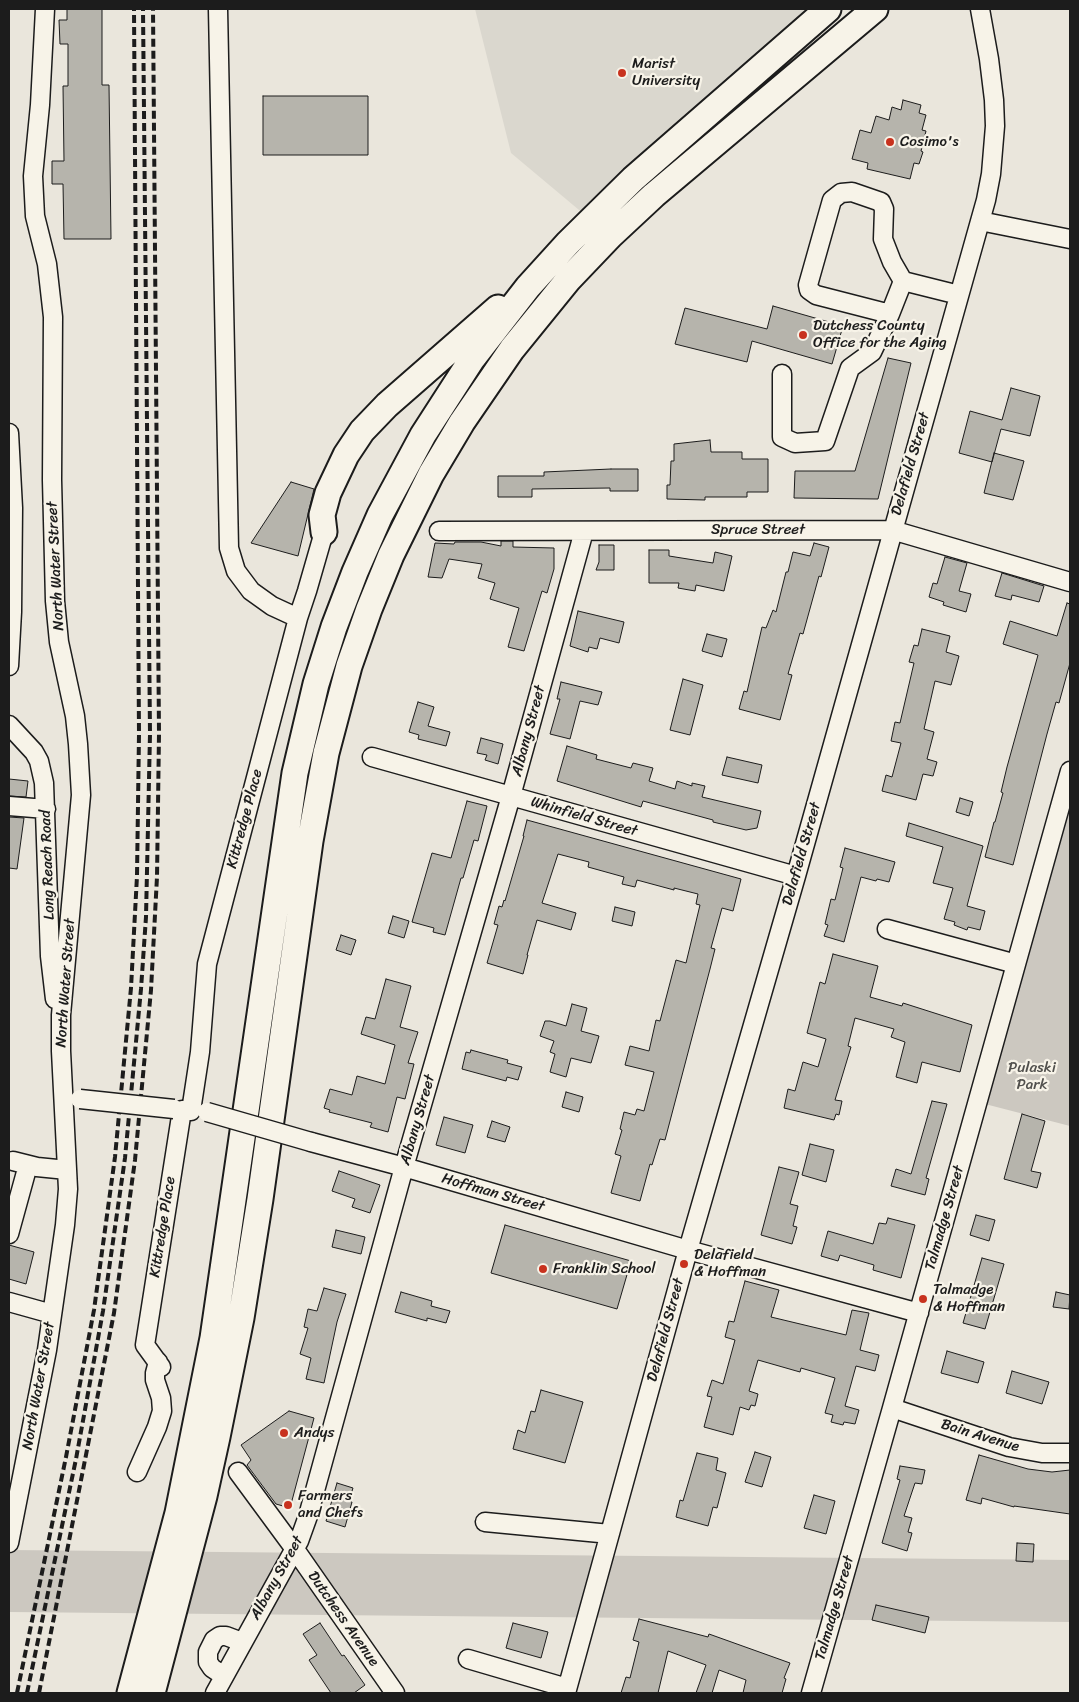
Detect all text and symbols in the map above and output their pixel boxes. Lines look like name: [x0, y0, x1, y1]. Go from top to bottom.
place label: Marist University: [632, 55, 700, 90]
marker: Marist University: [616, 67, 628, 79]
place label: Cosimo's: [900, 133, 959, 151]
marker: Cosimo's: [884, 136, 896, 148]
place label: Dutchess County Office for the Aging: [813, 317, 947, 352]
marker: Dutchess County Office for the Aging: [797, 329, 809, 341]
street label: Delafield Street: [888, 410, 934, 518]
street label: North Water Street: [44, 501, 68, 631]
street label: Spruce Street: [711, 521, 805, 539]
street label: Albany Street: [508, 684, 550, 778]
street label: Kittredge Place: [223, 767, 267, 871]
street label: Whinfield Street: [529, 793, 639, 841]
street label: Delafield Street: [779, 800, 825, 908]
street label: Long Reach Road: [37, 810, 59, 920]
street label: North Water Street: [53, 918, 79, 1048]
park label: Pulaski Park: [1008, 1059, 1056, 1094]
street label: Albany Street: [397, 1073, 439, 1167]
street label: Talmadge Street: [921, 1164, 969, 1272]
street label: Hoffman Street: [439, 1170, 547, 1216]
street label: Kittredge Place: [146, 1175, 180, 1279]
place label: Delafield & Hoffman: [694, 1246, 766, 1281]
marker: Delafield & Hoffman: [678, 1258, 690, 1270]
place label: Franklin School: [553, 1260, 656, 1278]
marker: Franklin School: [537, 1263, 549, 1275]
street label: Delafield Street: [644, 1276, 688, 1384]
place label: Talmadge & Hoffman: [933, 1281, 1005, 1316]
marker: Talmadge & Hoffman: [917, 1293, 929, 1305]
street label: North Water Street: [19, 1321, 59, 1451]
street label: Bain Avenue: [939, 1416, 1021, 1456]
place label: Andys: [294, 1424, 334, 1442]
marker: Andys: [278, 1427, 290, 1439]
place label: Farmers and Chefs: [298, 1487, 363, 1522]
marker: Farmers and Chefs: [282, 1499, 294, 1511]
street label: Albany Street: [247, 1533, 307, 1623]
street label: Talmadge Street: [811, 1554, 859, 1662]
street label: Dutchess Avenue: [303, 1568, 383, 1670]

